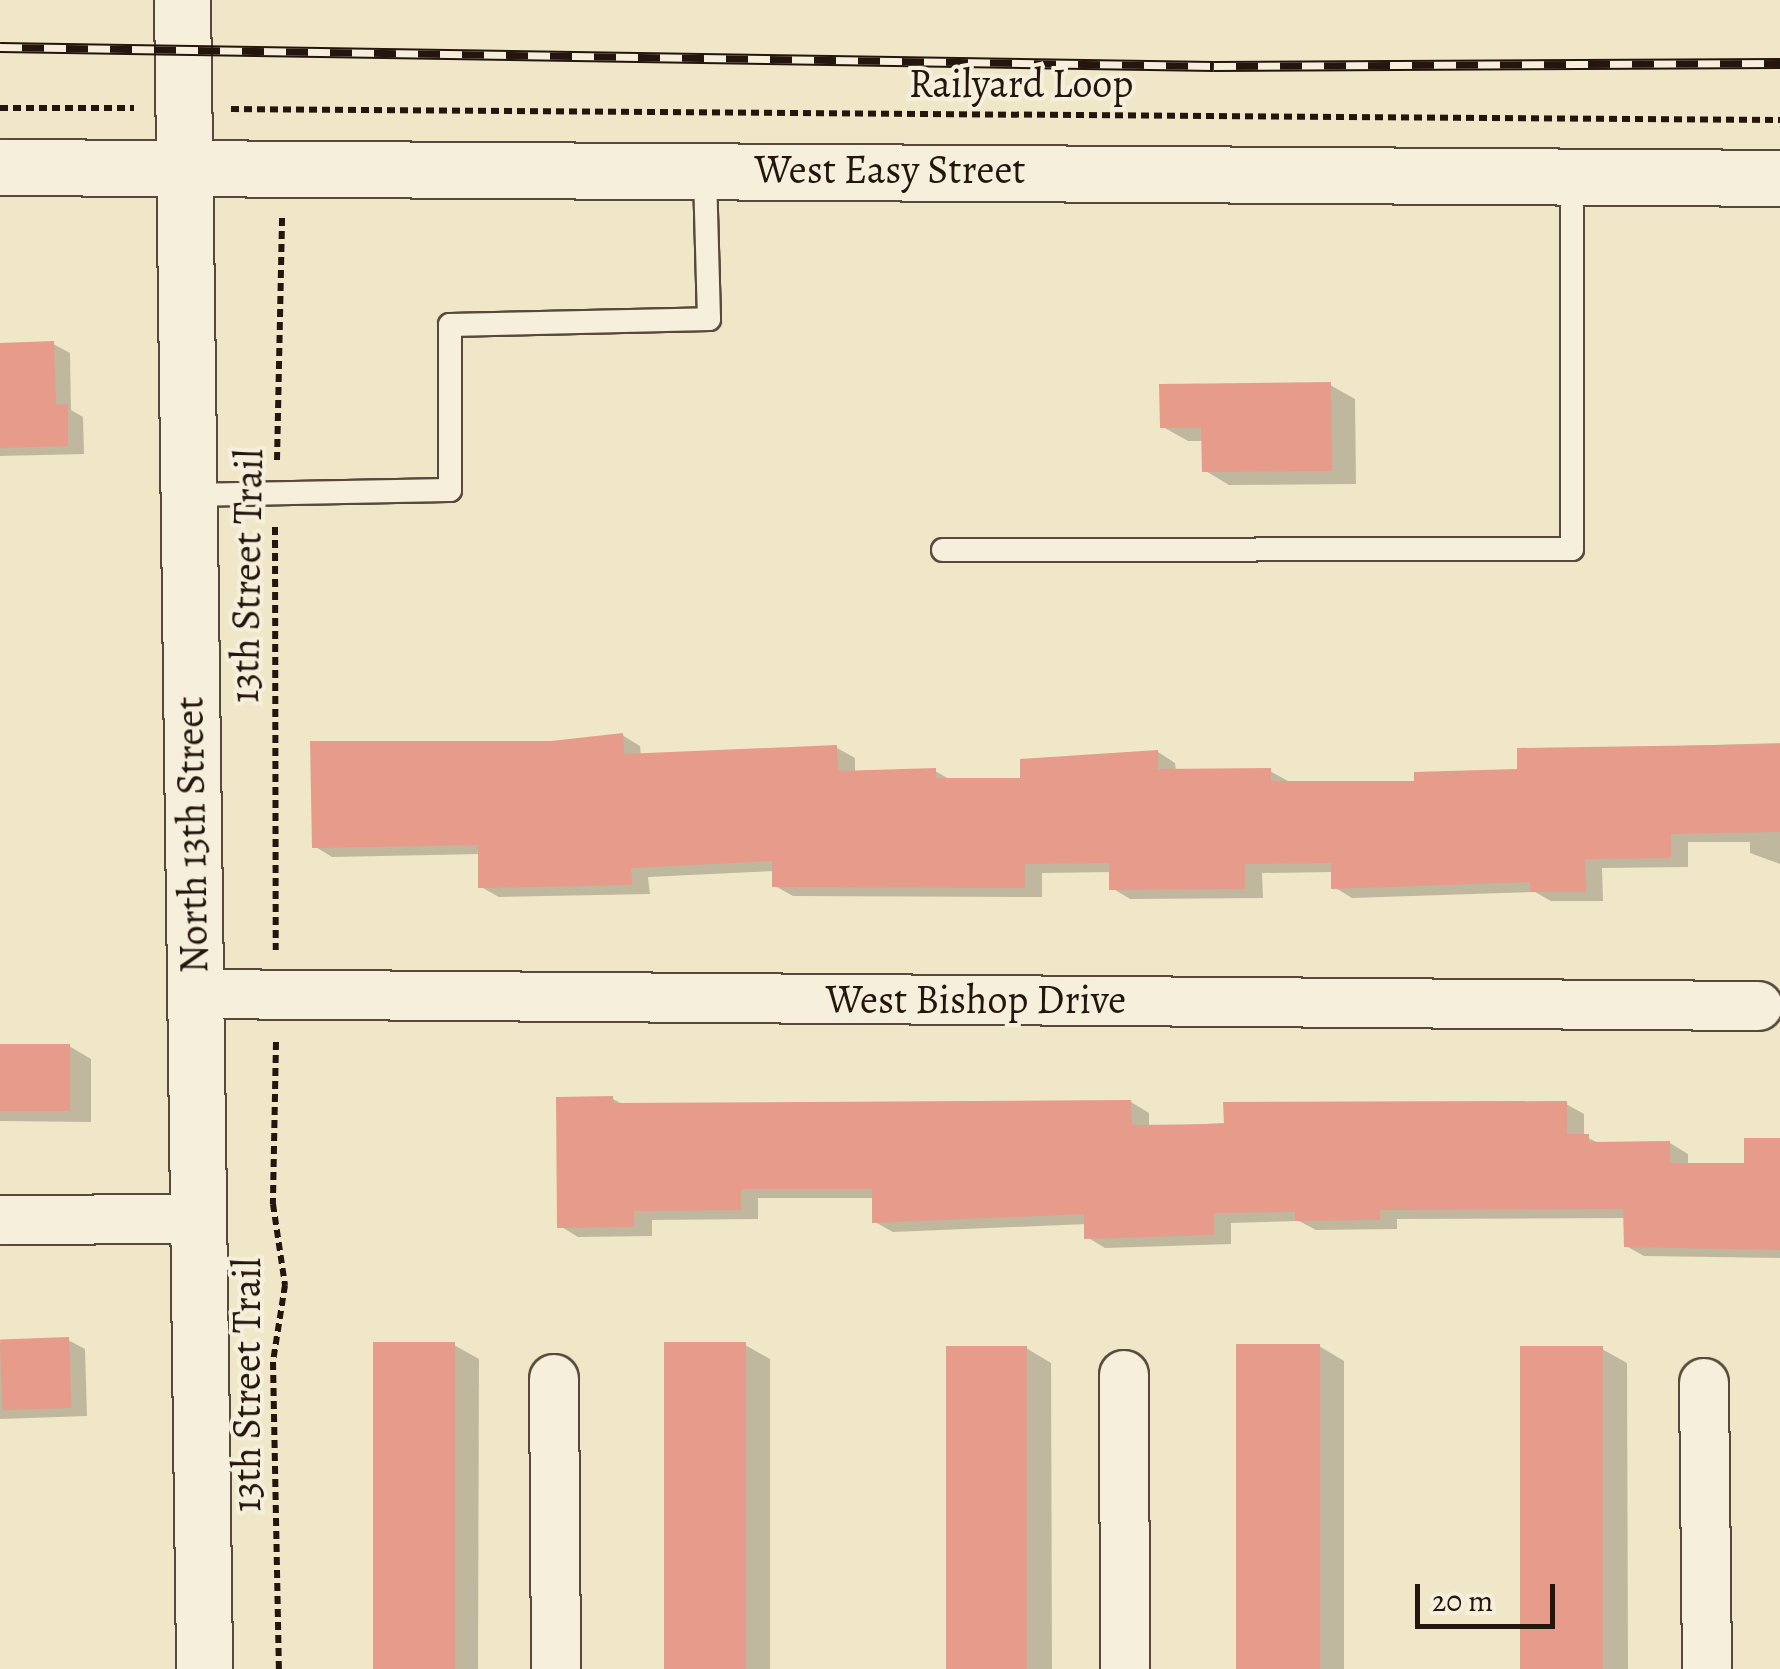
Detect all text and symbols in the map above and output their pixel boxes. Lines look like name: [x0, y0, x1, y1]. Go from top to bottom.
street label: Railyard Loop: [909, 60, 1133, 108]
street label: West Easy Street: [754, 146, 1026, 194]
street label: 13th Street Trail: [221, 448, 273, 704]
street label: North 13th Street: [166, 696, 218, 974]
street label: West Bishop Drive: [826, 976, 1126, 1024]
street label: 13th Street Trail: [223, 1258, 271, 1512]
scale bar: [1420, 1564, 1560, 1626]
text: 20 m: [1432, 1581, 1493, 1621]

